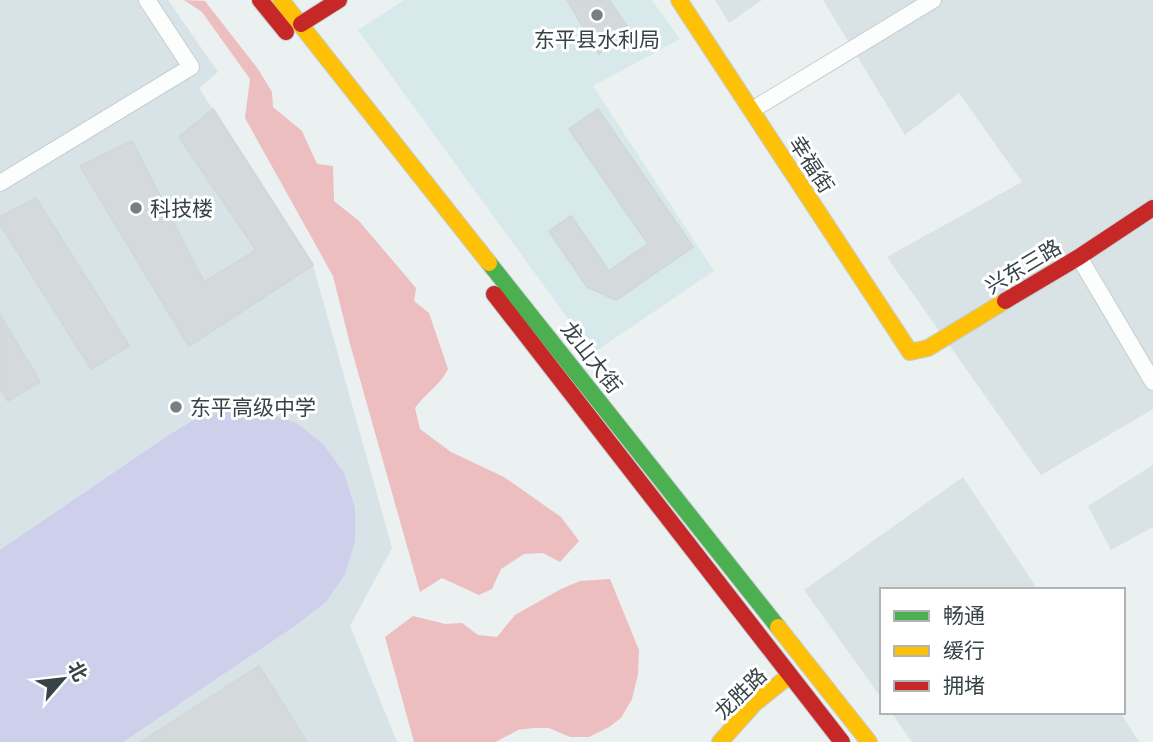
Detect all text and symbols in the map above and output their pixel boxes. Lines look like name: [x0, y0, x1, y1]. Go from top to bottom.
marker: 东平县水利局: [589, 7, 605, 23]
place label: 东平县水利局: [534, 25, 660, 53]
street label: 幸福街: [783, 130, 841, 198]
place label: 科技楼: [150, 194, 213, 222]
marker: 科技楼: [128, 200, 144, 216]
street label: 兴东三路: [980, 232, 1066, 300]
street label: 龙山大街: [555, 315, 629, 399]
place label: 东平高级中学: [190, 393, 316, 421]
marker: 东平高级中学: [168, 399, 184, 415]
legend: [880, 588, 1125, 714]
text: 畅通: [943, 601, 985, 629]
text: 缓行: [943, 636, 985, 664]
north arrow: [28, 644, 98, 714]
text: 北: [63, 657, 93, 685]
street label: 龙胜路: [708, 661, 772, 725]
text: 拥堵: [943, 671, 985, 699]

